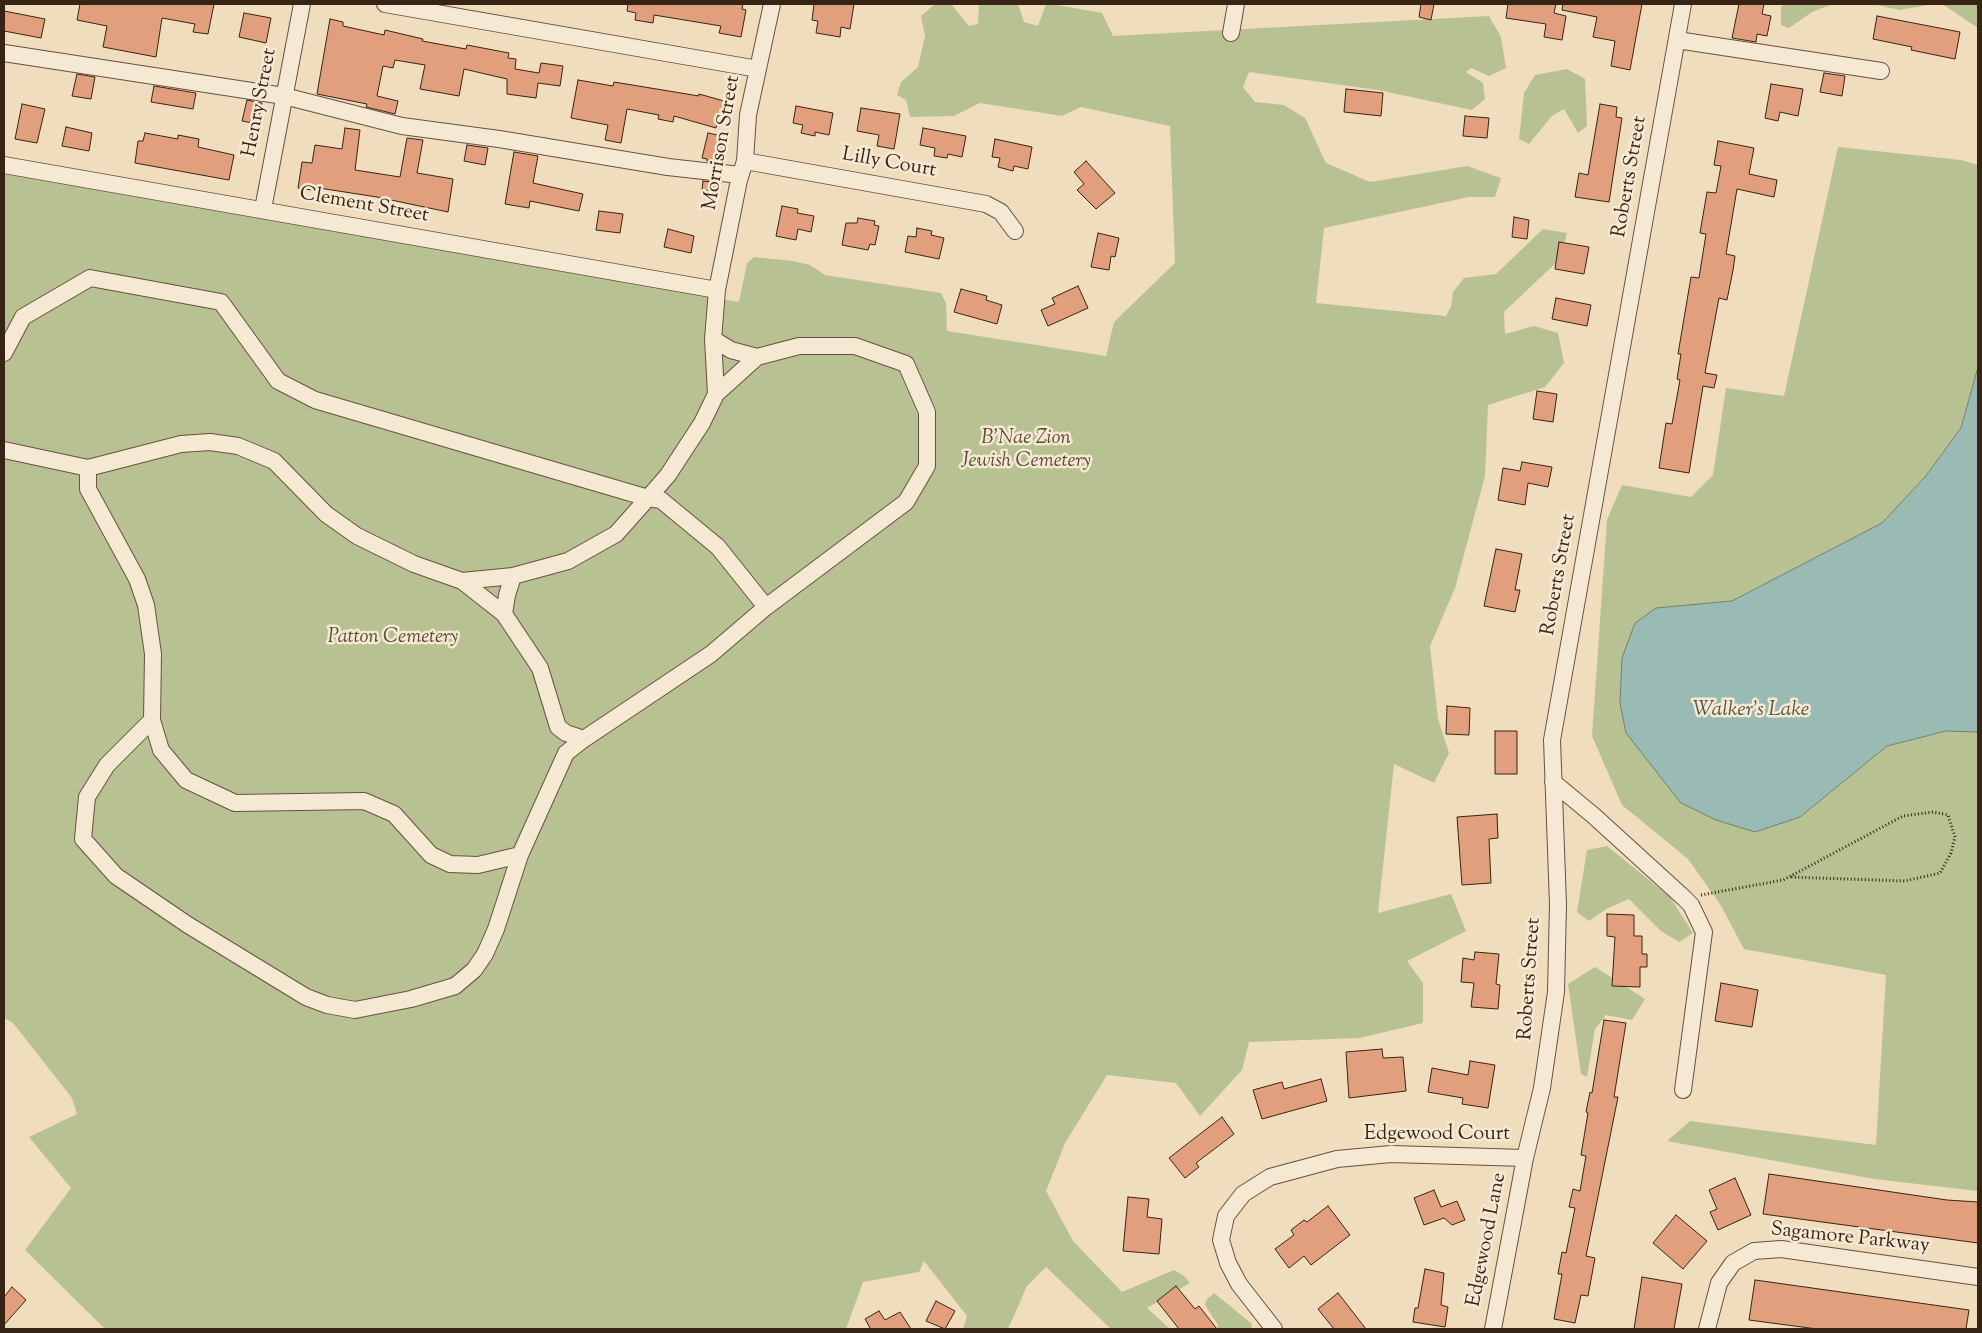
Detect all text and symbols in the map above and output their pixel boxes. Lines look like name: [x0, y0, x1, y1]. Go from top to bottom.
street label: Henry Street: [239, 47, 283, 159]
street label: Morrison Street: [699, 74, 747, 212]
street label: Roberts Street: [1609, 114, 1653, 240]
street label: Lilly Court: [840, 144, 938, 184]
street label: Clement Street: [297, 183, 431, 229]
park label: B'Nae Zion Jewish Cemetery: [961, 428, 1091, 475]
street label: Roberts Street: [1538, 512, 1582, 638]
park label: Patton Cemetery: [328, 627, 458, 651]
water label: Walker's Lake: [1693, 698, 1809, 724]
street label: Roberts Street: [1515, 917, 1547, 1041]
street label: Edgewood Court: [1364, 1124, 1510, 1148]
street label: Edgewood Lane: [1463, 1171, 1513, 1309]
street label: Sagamore Parkway: [1769, 1219, 1931, 1259]

